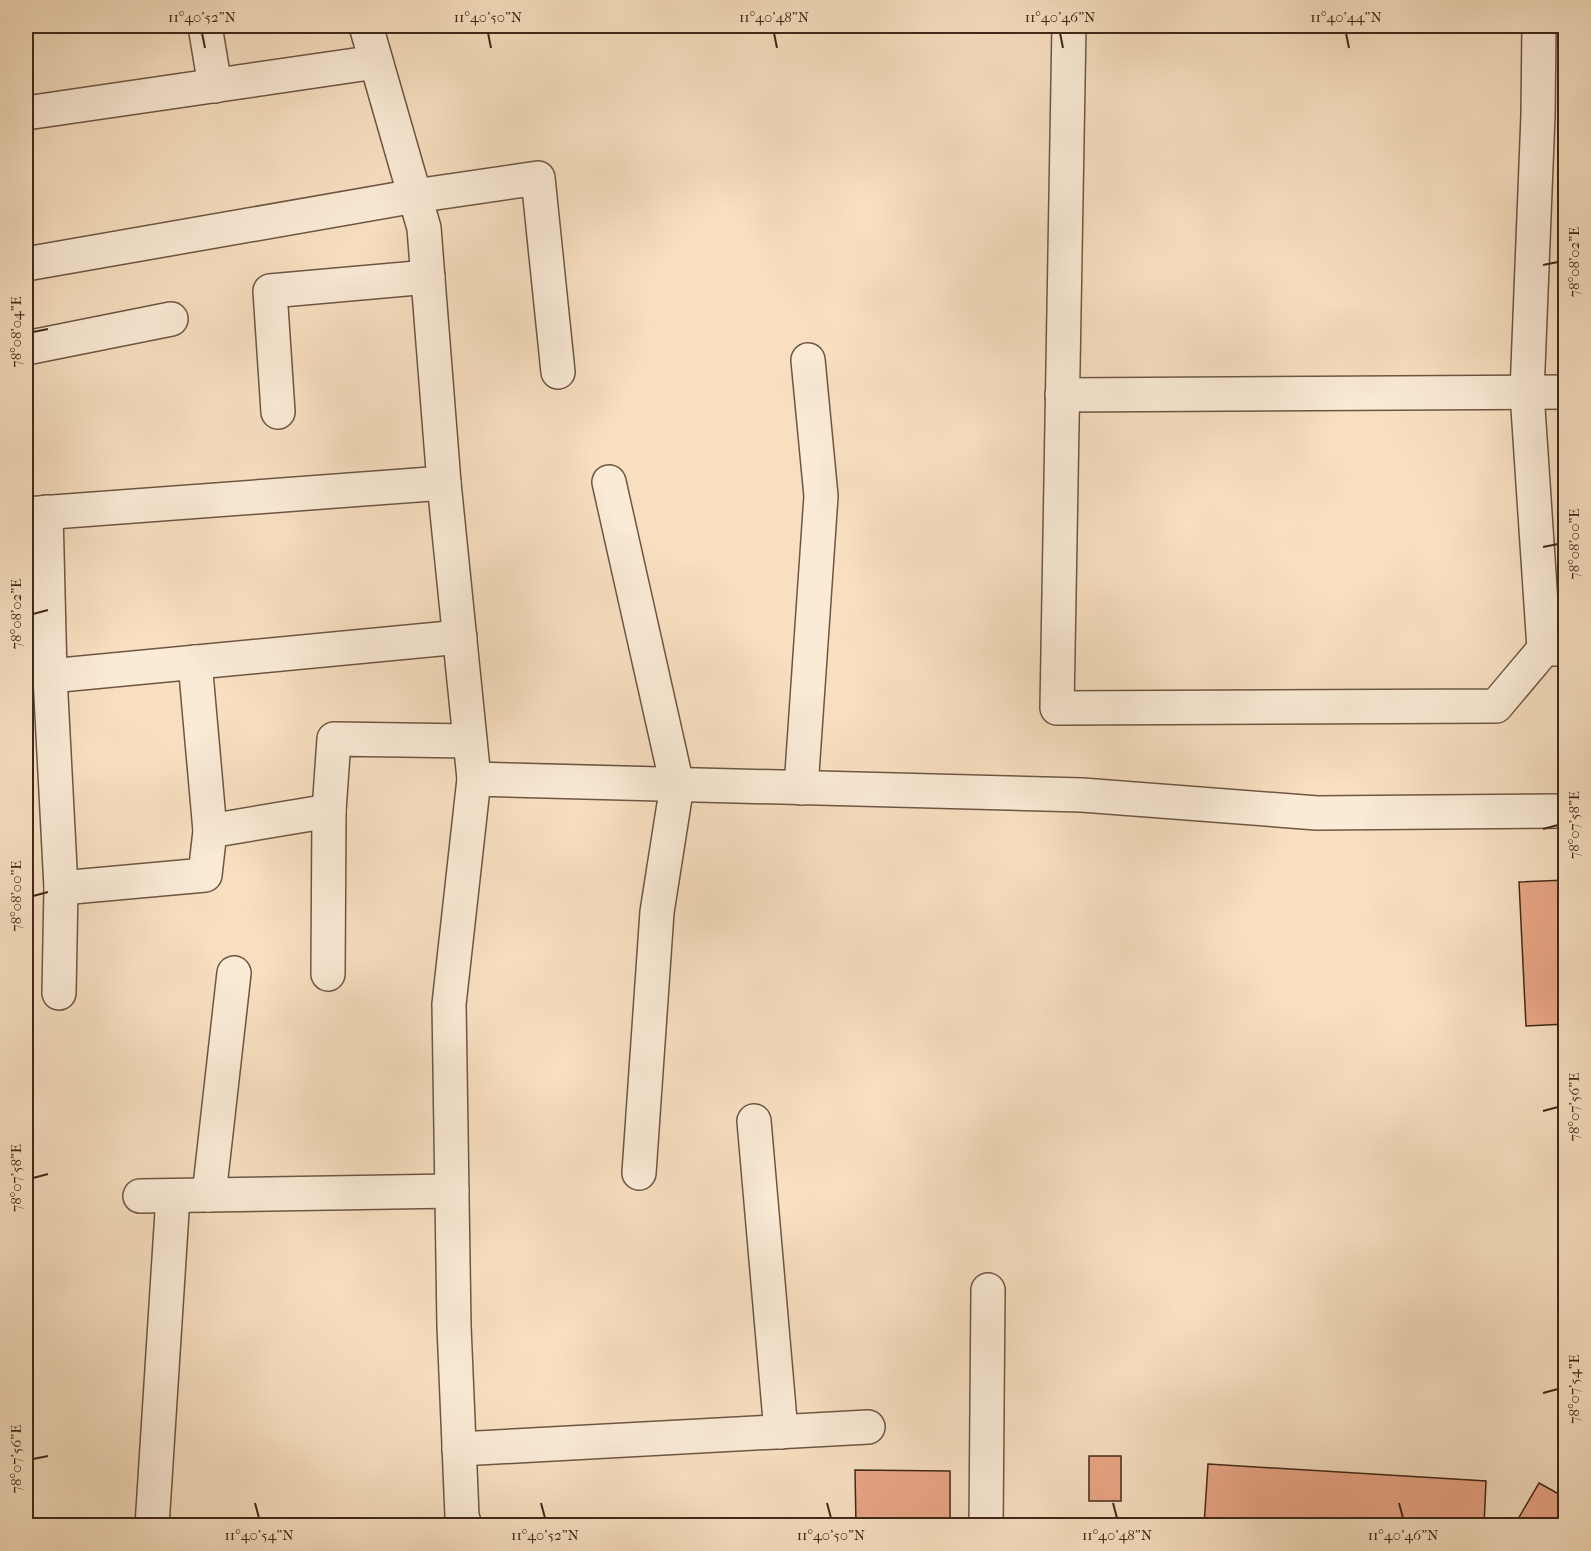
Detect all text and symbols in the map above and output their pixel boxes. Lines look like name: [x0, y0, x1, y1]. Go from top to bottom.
text: 11°40'52"N: [168, 8, 237, 26]
text: 11°40'50"N: [454, 8, 523, 26]
text: 11°40'48"N: [739, 8, 810, 26]
text: 11°40'46"N: [1025, 8, 1096, 26]
text: 11°40'44"N: [1310, 8, 1382, 26]
text: 78°08'02"E: [1565, 227, 1583, 297]
text: 78°08'04"E: [7, 296, 25, 368]
text: 78°08'00"E: [1565, 509, 1583, 579]
text: 78°08'02"E: [7, 579, 25, 649]
text: 78°07'58"E: [1565, 791, 1583, 859]
text: 78°08'00"E: [7, 861, 25, 931]
text: 78°07'56"E: [1565, 1073, 1583, 1141]
text: 78°07'58"E: [7, 1144, 25, 1212]
text: 78°07'54"E: [1565, 1354, 1583, 1424]
text: 78°07'56"E: [7, 1425, 25, 1493]
text: 11°40'54"N: [224, 1526, 294, 1544]
text: 11°40'52"N: [511, 1526, 580, 1544]
text: 11°40'50"N: [797, 1526, 866, 1544]
text: 11°40'48"N: [1082, 1526, 1153, 1544]
text: 11°40'46"N: [1368, 1526, 1439, 1544]

